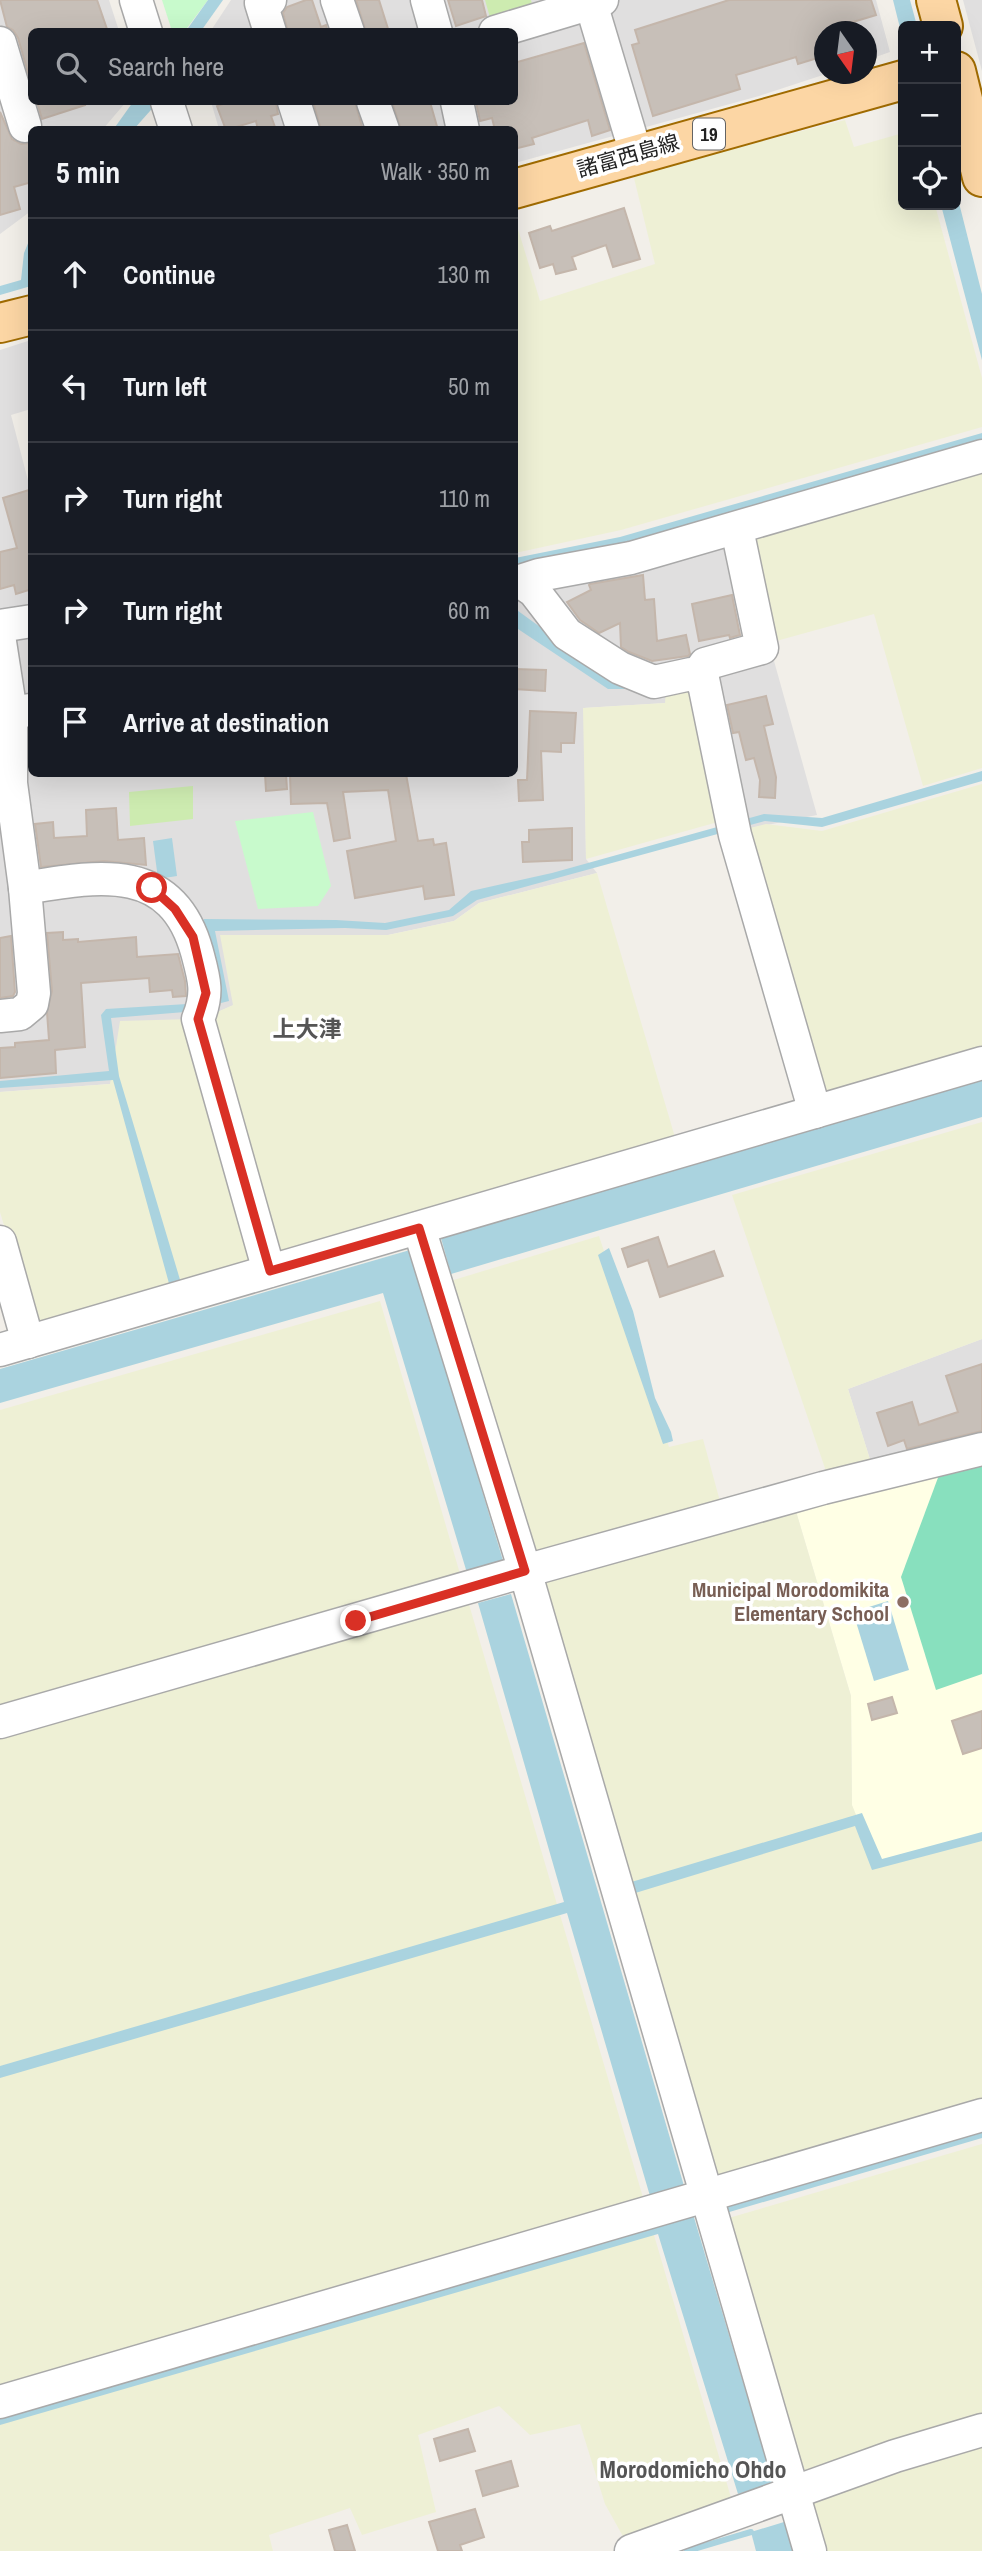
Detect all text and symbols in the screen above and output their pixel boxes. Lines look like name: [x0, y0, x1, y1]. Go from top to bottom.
north arrow: [814, 21, 877, 84]
map controls: [898, 21, 961, 210]
button: +: [898, 21, 961, 84]
search box: [28, 28, 518, 105]
icon: search: [52, 48, 90, 86]
text: Search here: [108, 49, 224, 84]
button: −: [898, 84, 961, 147]
road number: 19: [693, 118, 725, 150]
street label: 諸富西島線: [573, 127, 682, 184]
button: locate: [898, 147, 961, 210]
text: 5 min: [56, 152, 120, 192]
text: Walk · 350 m: [381, 156, 490, 187]
icon: ahead: [56, 255, 94, 293]
text: Continue: [123, 257, 215, 292]
text: 130 m: [438, 259, 490, 290]
icon: left: [56, 367, 94, 405]
text: Turn left: [123, 369, 207, 404]
text: 50 m: [448, 371, 490, 402]
icon: right: [56, 479, 94, 517]
text: Turn right: [123, 481, 222, 516]
text: 110 m: [439, 483, 490, 514]
icon: right: [56, 591, 94, 629]
text: Turn right: [123, 593, 222, 628]
text: 60 m: [448, 595, 490, 626]
icon: arrive: [56, 703, 94, 741]
text: Arrive at destination: [123, 705, 329, 740]
route start: [136, 872, 167, 903]
district label: 上大津: [273, 1013, 342, 1044]
place label: Municipal Morodomikita Elementary School: [692, 1575, 889, 1628]
marker: Municipal Morodomikita Elementary School: [895, 1594, 911, 1610]
route end: [340, 1605, 371, 1636]
district label: Morodomicho Ohdo: [600, 2453, 786, 2485]

